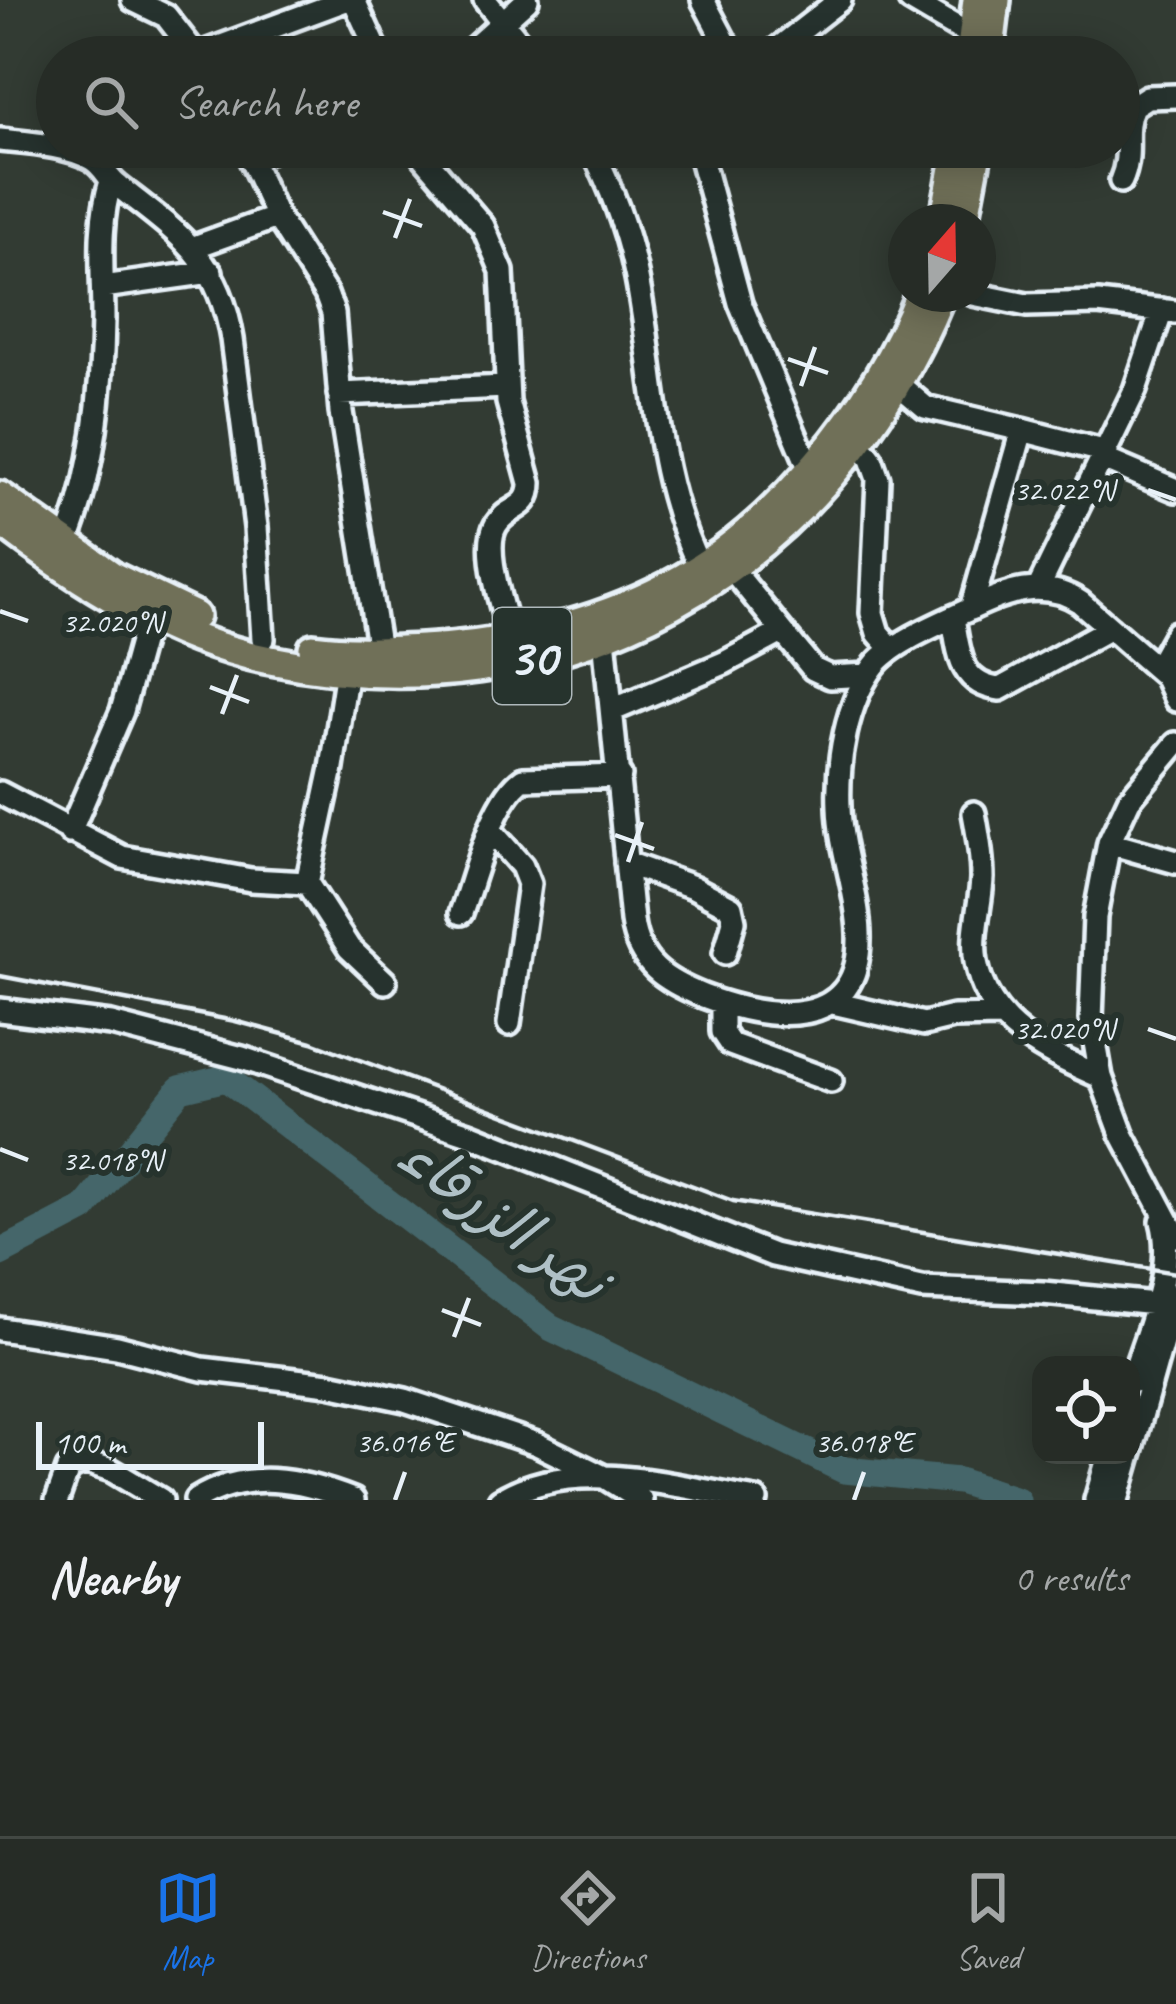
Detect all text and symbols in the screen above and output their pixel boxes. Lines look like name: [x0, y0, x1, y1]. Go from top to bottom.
search box: [36, 36, 1140, 168]
icon: search: [78, 69, 144, 135]
text: Search here: [174, 74, 357, 131]
north arrow: [888, 204, 996, 312]
text: 32.022°N: [1014, 471, 1119, 509]
text: 32.020°N: [62, 603, 167, 641]
road number: 30: [493, 608, 571, 704]
text: 32.020°N: [1014, 1010, 1119, 1048]
water label: نهر الزرقاء: [384, 1116, 628, 1323]
text: 32.018°N: [62, 1141, 167, 1179]
map controls: [1032, 1356, 1140, 1464]
button: locate: [1032, 1356, 1140, 1464]
scale bar: [36, 1416, 264, 1469]
text: 100 m: [54, 1422, 125, 1464]
text: 36.016°E: [356, 1423, 458, 1461]
text: 36.018°E: [815, 1423, 917, 1461]
text: Nearby: [48, 1546, 176, 1610]
text: 0 results: [1014, 1554, 1128, 1603]
tab: Map: [155, 1865, 221, 1979]
tab: Directions: [531, 1865, 645, 1979]
tab: Saved: [955, 1865, 1021, 1979]

